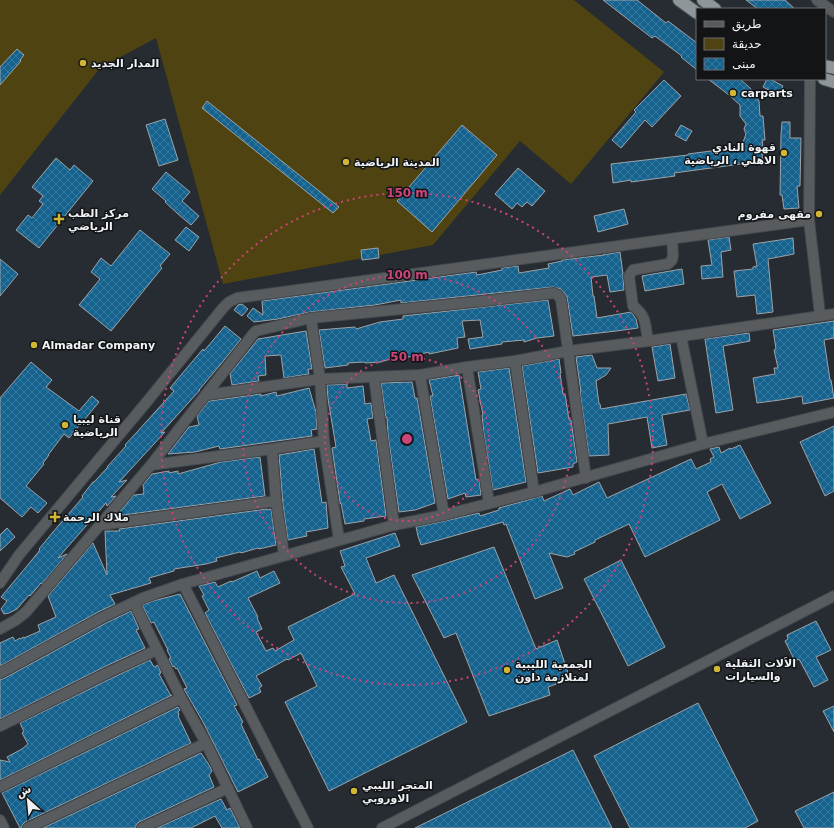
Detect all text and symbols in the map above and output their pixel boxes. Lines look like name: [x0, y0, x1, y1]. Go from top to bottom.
legend: [696, 8, 826, 80]
text: طريق: [732, 17, 762, 32]
text: حديقة: [732, 37, 762, 51]
place label: المدار الجديد: [91, 57, 159, 70]
text: مبنى: [732, 57, 756, 71]
marker: المدار الجديد: [78, 58, 88, 68]
place label: carparts: [741, 87, 793, 100]
marker: carparts: [728, 88, 738, 98]
place label: قهوة النادي الاهلي ، الرياضية: [684, 141, 776, 167]
marker: قهوة النادي الاهلي ، الرياضية: [779, 148, 789, 158]
place label: المدينة الرياضية: [354, 156, 440, 169]
marker: المدينة الرياضية: [341, 157, 351, 167]
text: 150 m: [386, 186, 428, 200]
place label: مركز الطب الرياضي: [68, 207, 129, 233]
place label: مقهى مفروم: [738, 208, 811, 221]
marker: مقهى مفروم: [814, 209, 824, 219]
marker: مركز الطب الرياضي: [53, 213, 65, 225]
text: 100 m: [386, 268, 428, 282]
place label: Almadar Company: [42, 339, 155, 352]
marker: Almadar Company: [29, 340, 39, 350]
text: 50 m: [390, 350, 424, 364]
place label: قناة ليبيا الرياضية: [73, 413, 121, 439]
marker: قناة ليبيا الرياضية: [60, 420, 70, 430]
centre of rings: [400, 432, 414, 446]
place label: ملاك الرحمة: [63, 511, 129, 524]
marker: ملاك الرحمة: [50, 512, 60, 522]
place label: الاَلات الثقلية والسيارات: [725, 657, 796, 683]
place label: الجمعية الليبية لمتلازمة داون: [515, 658, 592, 684]
marker: الاَلات الثقلية والسيارات: [712, 664, 722, 674]
marker: الجمعية الليبية لمتلازمة داون: [502, 665, 512, 675]
place label: المتجر الليبي الاوروبي: [362, 779, 433, 805]
north arrow: [8, 780, 48, 820]
text: ش: [14, 782, 33, 801]
marker: المتجر الليبي الاوروبي: [349, 786, 359, 796]

